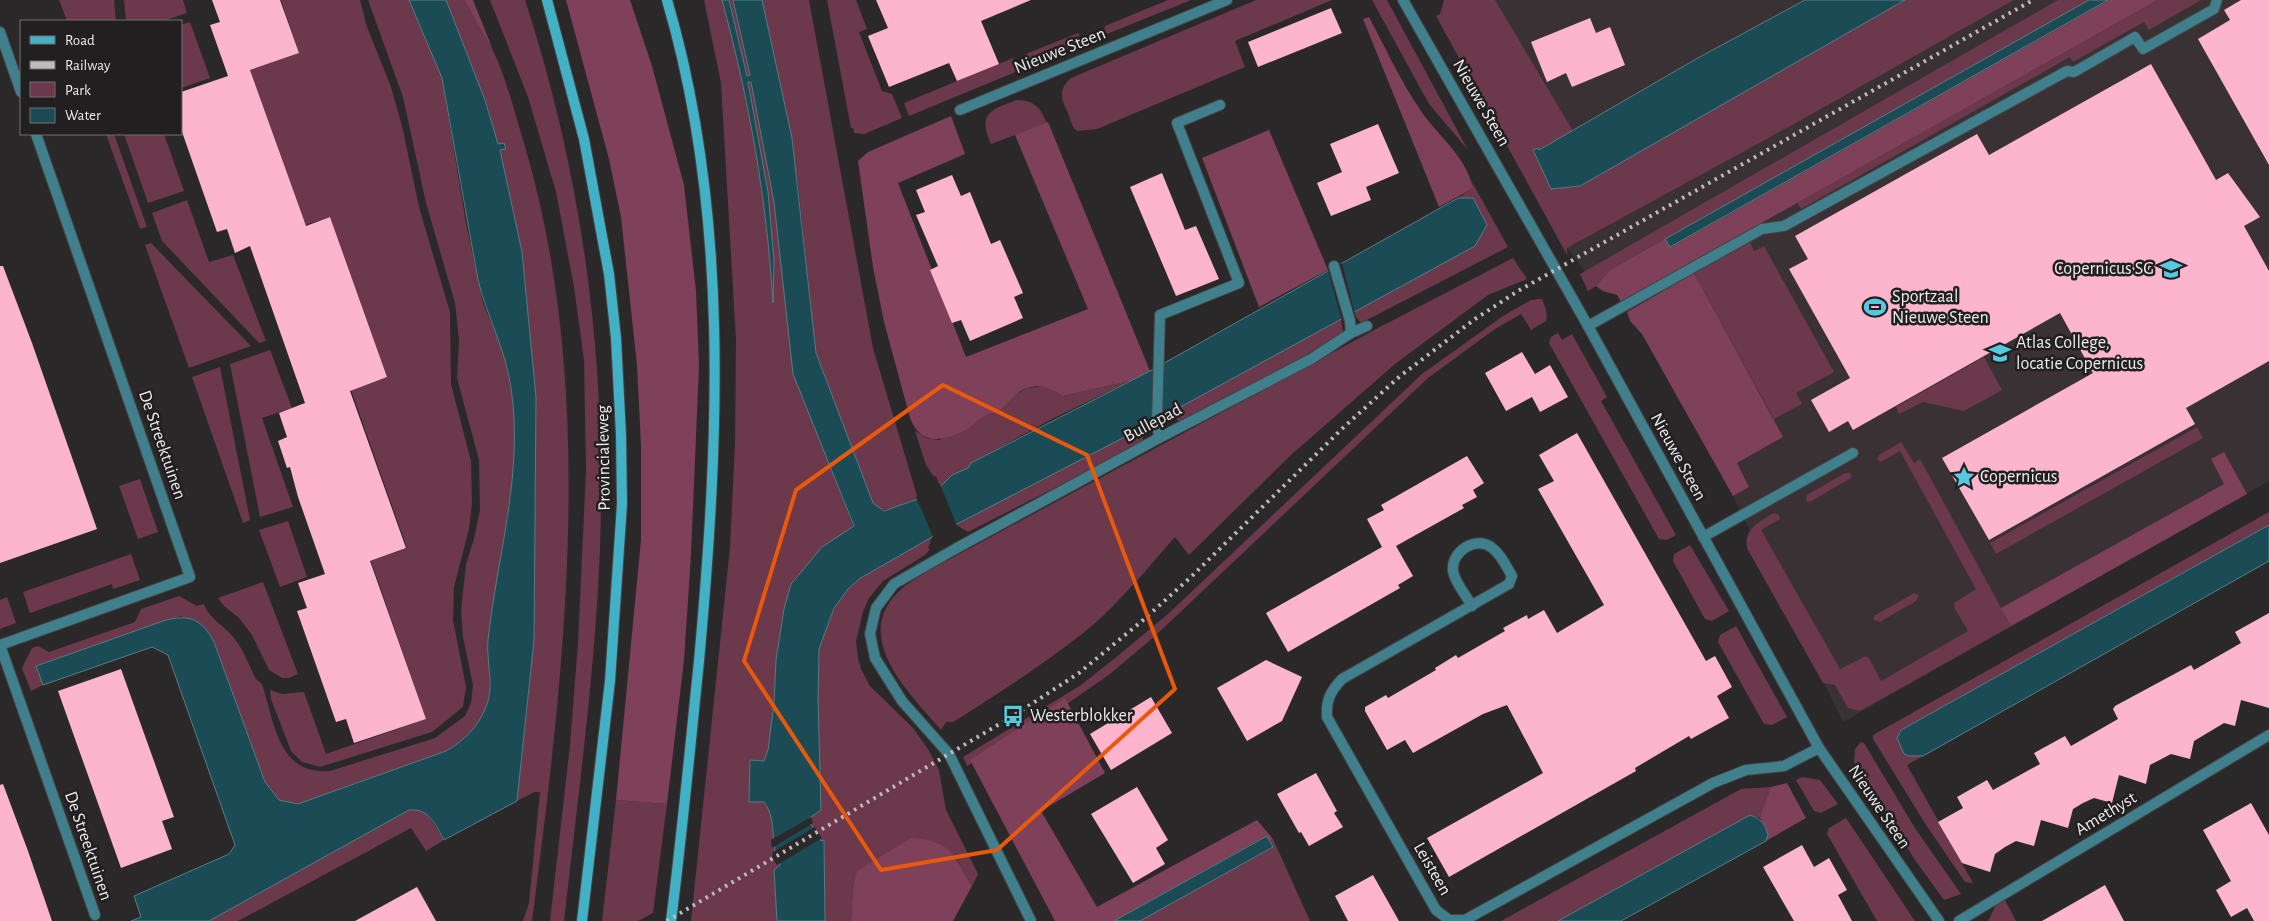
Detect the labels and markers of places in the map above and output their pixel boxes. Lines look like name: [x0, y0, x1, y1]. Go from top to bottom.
school or university icon: Copernicus SG: [2158, 256, 2184, 282]
place label: Copernicus SG: [2054, 260, 2154, 278]
place label: Sportzaal Nieuwe Steen: [1892, 288, 1989, 327]
sports icon: Sportzaal Nieuwe Steen: [1862, 294, 1888, 320]
place label: Atlas College, locatie Copernicus: [2016, 334, 2143, 373]
school or university icon: Atlas College, locatie Copernicus: [1987, 340, 2013, 366]
place icon: Copernicus: [1951, 464, 1977, 490]
place label: Copernicus: [1980, 468, 2058, 486]
bus stop icon: Westerblokker: [1000, 703, 1026, 729]
place label: Westerblokker: [1030, 707, 1133, 725]

